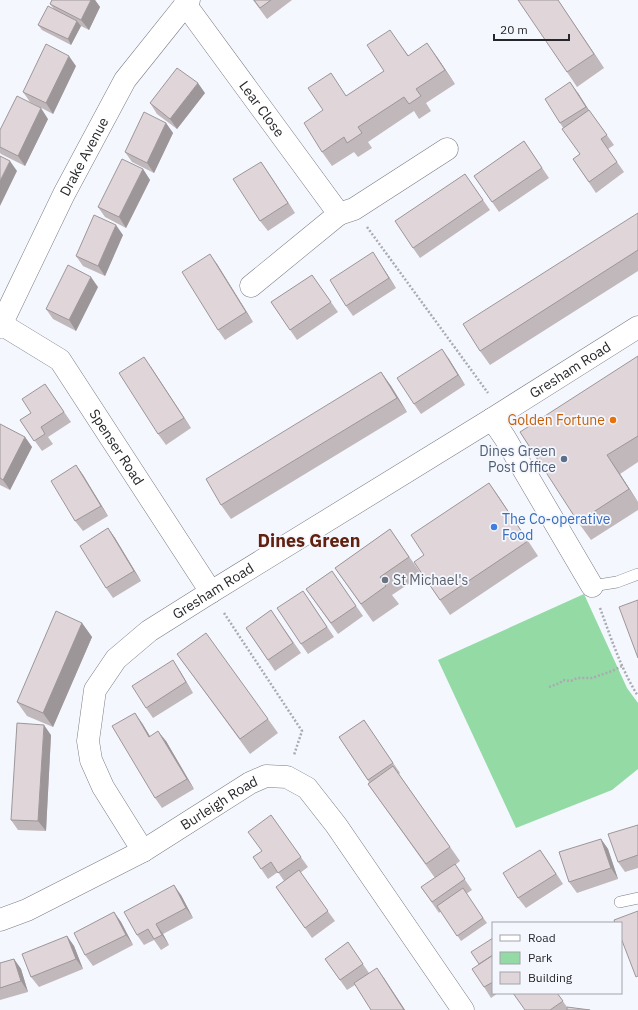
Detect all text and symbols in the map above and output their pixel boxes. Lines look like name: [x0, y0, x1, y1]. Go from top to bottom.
scale bar: [494, 16, 569, 42]
text: 20 m: [500, 22, 528, 37]
street label: Lear Close: [235, 77, 289, 141]
street label: Drake Avenue: [56, 114, 113, 199]
street label: Gresham Road: [526, 338, 614, 402]
street label: Spenser Road: [85, 406, 148, 488]
place label: Golden Fortune: [508, 411, 605, 429]
marker: Golden Fortune: [608, 415, 618, 425]
place label: Dines Green Post Office: [479, 442, 556, 476]
marker: Dines Green Post Office: [559, 454, 569, 464]
place label: The Co-operative Food: [502, 510, 611, 544]
marker: The Co-operative Food: [489, 522, 499, 532]
district label: Dines Green: [258, 529, 360, 552]
street label: Gresham Road: [169, 559, 257, 623]
place label: St Michael's: [393, 571, 469, 589]
marker: St Michael's: [380, 575, 390, 585]
street label: Burleigh Road: [177, 772, 260, 834]
legend: [492, 922, 622, 994]
text: Road: [528, 930, 556, 945]
text: Park: [528, 950, 553, 965]
text: Building: [528, 970, 573, 985]

